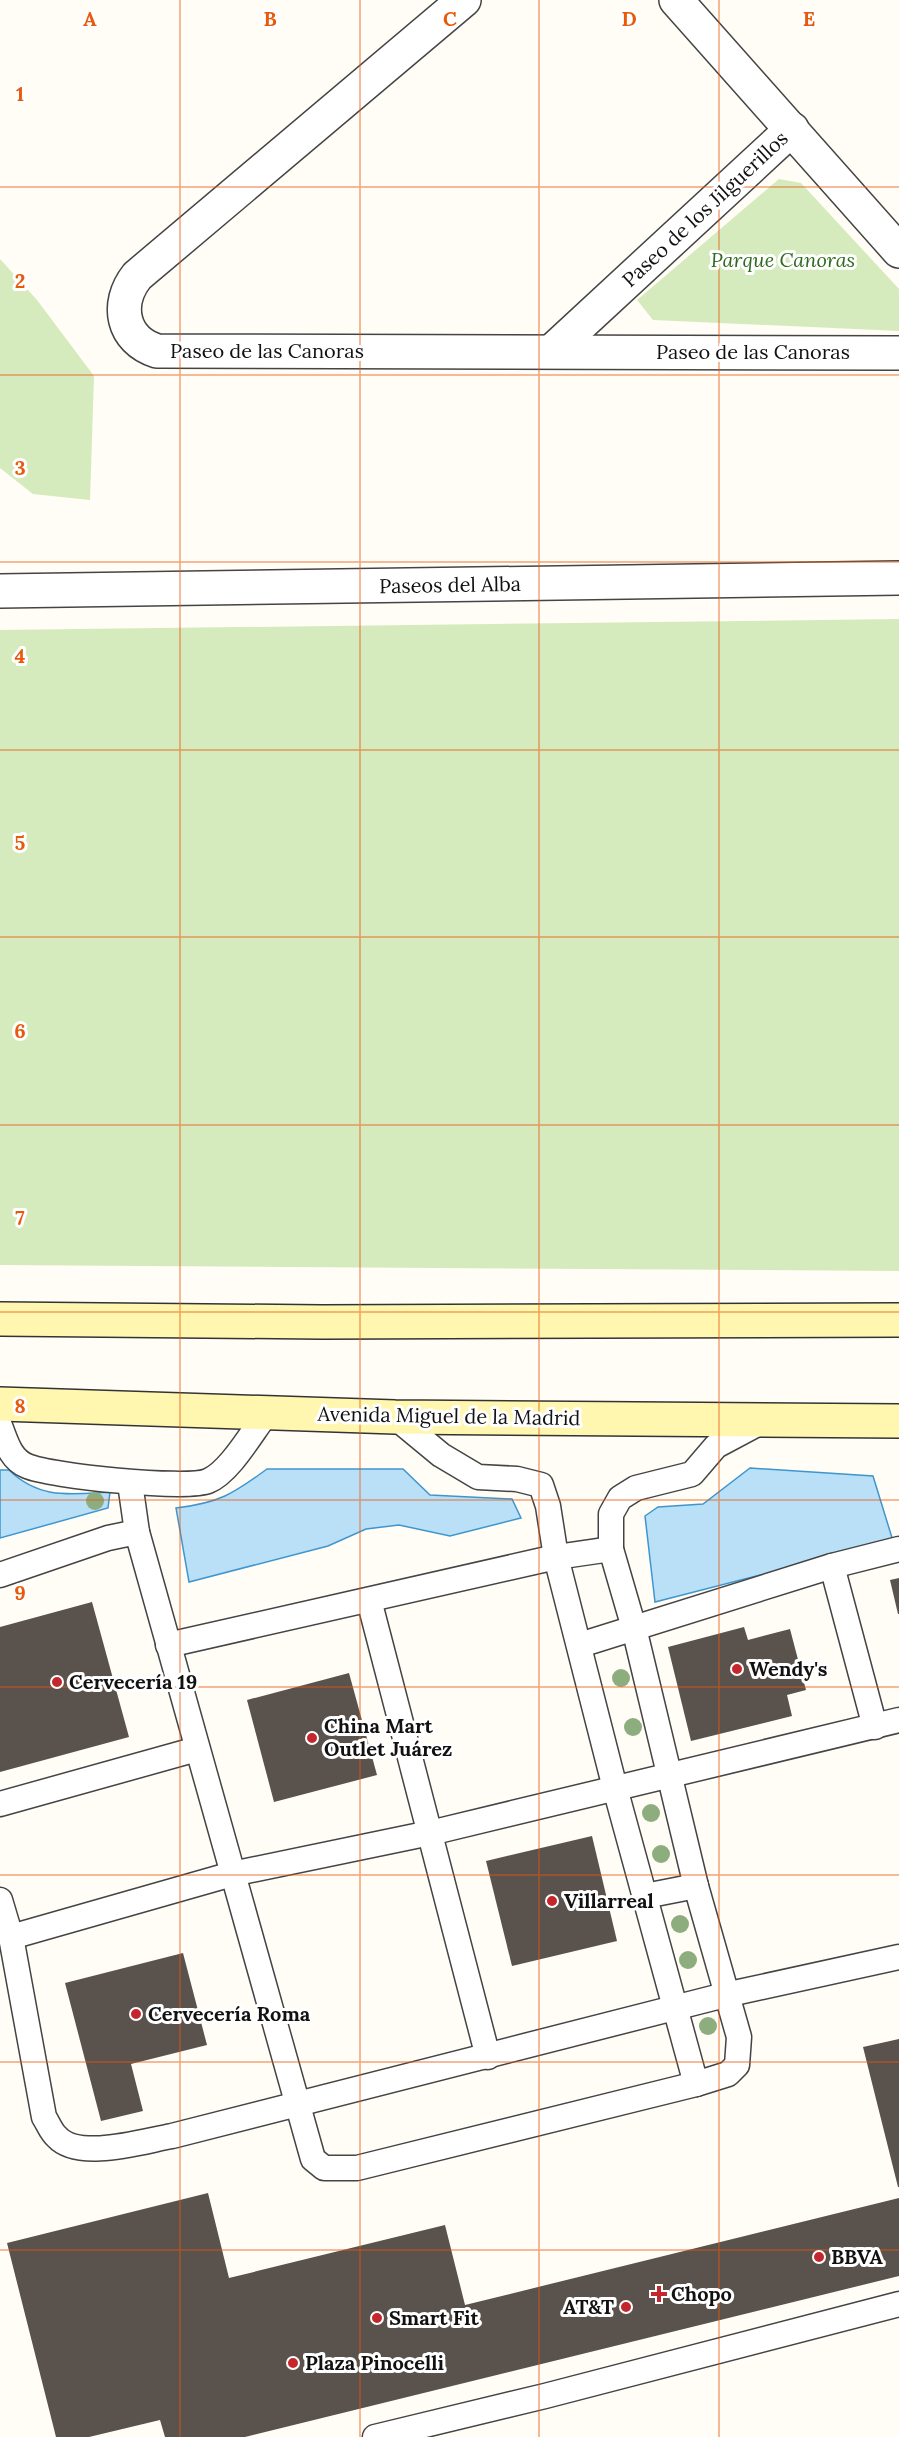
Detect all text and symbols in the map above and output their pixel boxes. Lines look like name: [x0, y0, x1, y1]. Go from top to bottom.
text: A: [83, 6, 97, 31]
text: B: [263, 6, 277, 31]
text: C: [443, 6, 457, 31]
text: D: [621, 6, 637, 31]
text: E: [803, 6, 815, 31]
text: 1: [16, 81, 24, 106]
street label: Paseo de los Jilguerillos: [617, 125, 793, 292]
park label: Parque Canoras: [711, 247, 855, 272]
text: 2: [15, 268, 25, 293]
street label: Paseo de las Canoras: [170, 338, 364, 363]
street label: Paseo de las Canoras: [656, 339, 850, 364]
text: 3: [14, 455, 26, 480]
street label: Paseos del Alba: [379, 571, 521, 598]
text: 4: [15, 643, 26, 668]
text: 5: [15, 830, 26, 855]
text: 6: [14, 1018, 26, 1043]
text: 7: [15, 1205, 25, 1230]
text: 8: [14, 1393, 26, 1418]
street label: Avenida Miguel de la Madrid: [316, 1401, 581, 1430]
text: 9: [14, 1580, 26, 1605]
place label: Wendy's: [749, 1656, 828, 1681]
marker: Wendy's: [730, 1662, 744, 1676]
place label: Cervecería 19: [69, 1669, 197, 1694]
marker: Cervecería 19: [50, 1675, 64, 1689]
place label: China Mart Outlet Juárez: [324, 1713, 452, 1761]
marker: China Mart Outlet Juárez: [305, 1731, 319, 1745]
place label: Villarreal: [564, 1888, 654, 1913]
marker: Villarreal: [545, 1894, 559, 1908]
place label: Cervecería Roma: [148, 2001, 311, 2026]
marker: Cervecería Roma: [129, 2007, 143, 2021]
place label: BBVA: [831, 2244, 883, 2269]
marker: BBVA: [812, 2250, 826, 2264]
place label: Chopo: [671, 2281, 732, 2306]
marker: Chopo: [652, 2287, 666, 2301]
place label: AT&T: [563, 2294, 614, 2319]
marker: AT&T: [619, 2300, 633, 2314]
place label: Smart Fit: [389, 2305, 479, 2330]
marker: Smart Fit: [370, 2311, 384, 2325]
place label: Plaza Pinocelli: [305, 2350, 444, 2375]
marker: Plaza Pinocelli: [286, 2356, 300, 2370]

